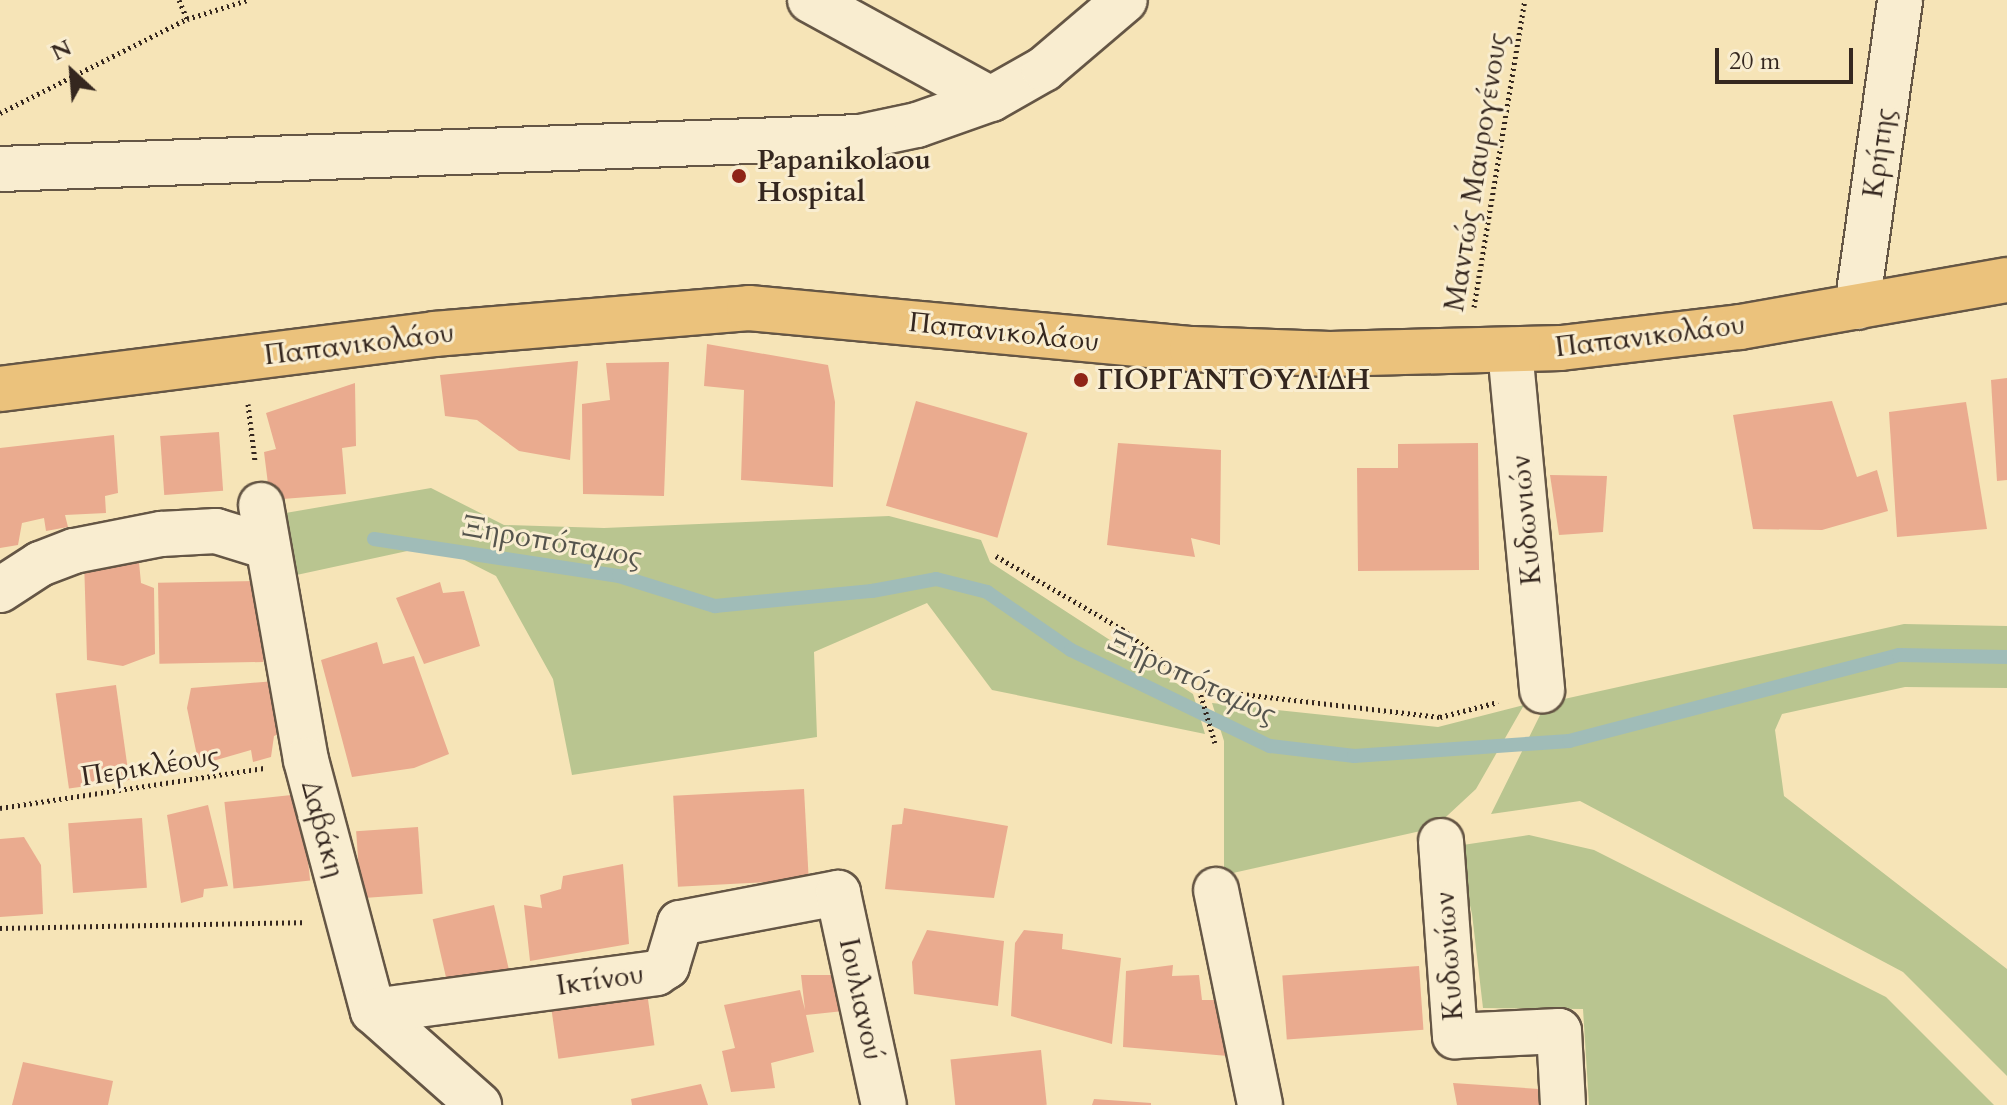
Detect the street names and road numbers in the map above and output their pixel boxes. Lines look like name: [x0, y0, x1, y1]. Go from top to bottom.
street label: Μαντώς Μαυρογένους: [1437, 30, 1515, 314]
street label: Κρήτης: [1856, 106, 1902, 200]
street label: Παπανικολάου: [907, 305, 1101, 359]
street label: Παπανικολάου: [1553, 308, 1747, 364]
street label: Παπανικολάου: [262, 316, 456, 372]
street label: Κυδωνιών: [1504, 454, 1548, 586]
street label: Περικλέους: [79, 739, 221, 793]
street label: Δαβάκη: [294, 777, 352, 881]
street label: Κυδωνίων: [1428, 890, 1470, 1022]
street label: Ιουλιανού: [832, 935, 890, 1063]
street label: Ικτίνου: [554, 957, 646, 1003]

